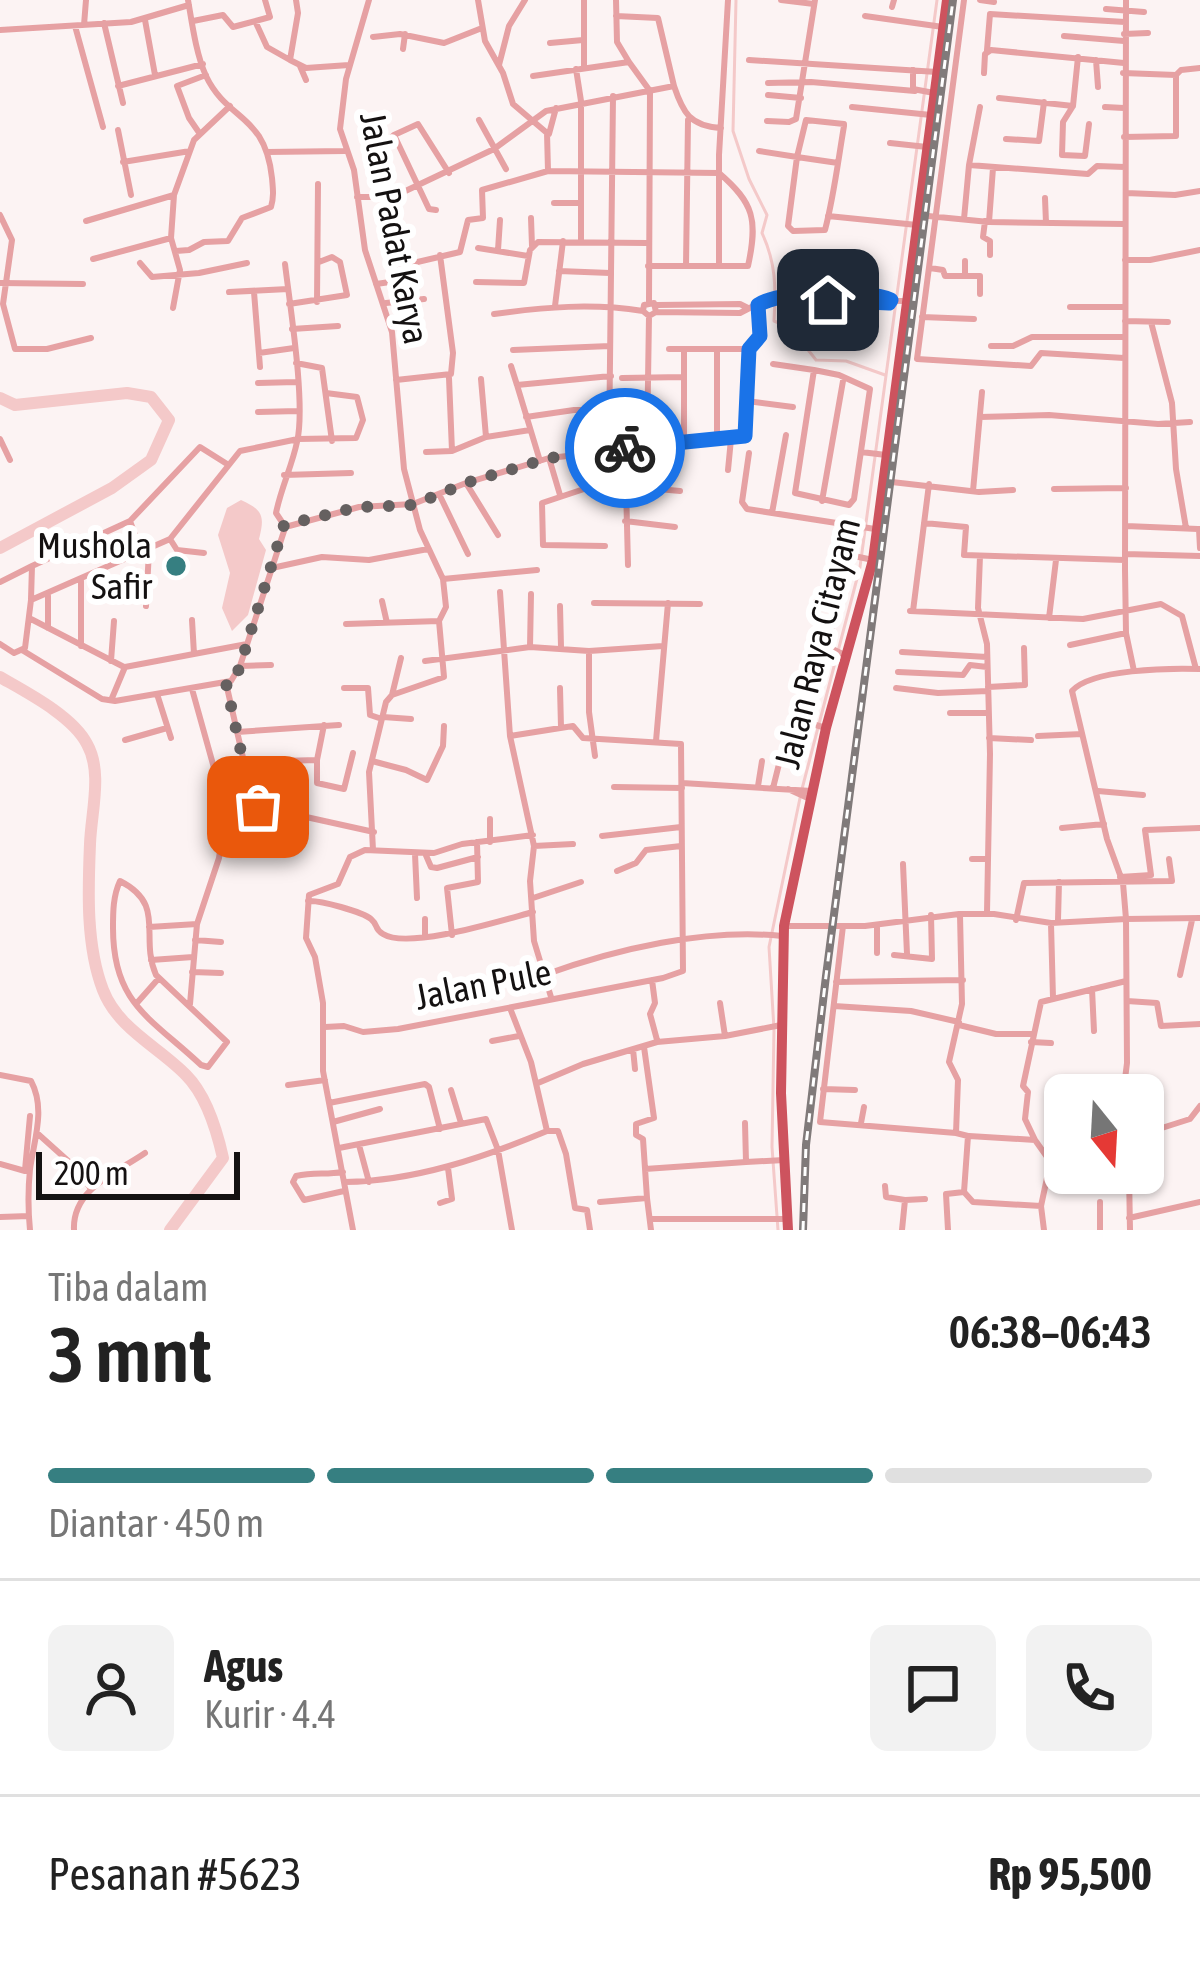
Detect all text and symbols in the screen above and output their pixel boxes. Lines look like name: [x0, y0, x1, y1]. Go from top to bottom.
street label: Jalan Padat Karya: [352, 109, 438, 347]
pin: [777, 249, 879, 351]
icon: home: [795, 267, 861, 333]
courier: [565, 388, 685, 508]
icon: bike: [592, 415, 658, 481]
street label: Jalan Raya Citayam: [766, 513, 868, 773]
place label: Mushola Safir: [37, 524, 153, 607]
marker: Mushola Safir: [163, 553, 189, 579]
pin: [207, 756, 309, 858]
icon: bag: [225, 774, 291, 840]
street label: Jalan Pule: [412, 950, 554, 1018]
north arrow: [1044, 1074, 1164, 1194]
map controls: [1044, 1074, 1164, 1194]
scale bar: [36, 1146, 240, 1199]
text: 200 m: [54, 1154, 129, 1192]
text: Tiba dalam: [48, 1265, 208, 1309]
text: 06:38–06:43: [949, 1306, 1152, 1358]
text: 3 mnt: [48, 1309, 212, 1399]
text: Diantar · 450 m: [48, 1501, 264, 1545]
button: person: [48, 1625, 174, 1751]
button: chat: [870, 1625, 996, 1751]
button: phone: [1026, 1625, 1152, 1751]
text: Agus: [204, 1640, 283, 1692]
text: Kurir · 4.4: [204, 1692, 336, 1736]
text: Pesanan #5623: [48, 1848, 302, 1900]
text: Rp 95,500: [988, 1848, 1152, 1900]

